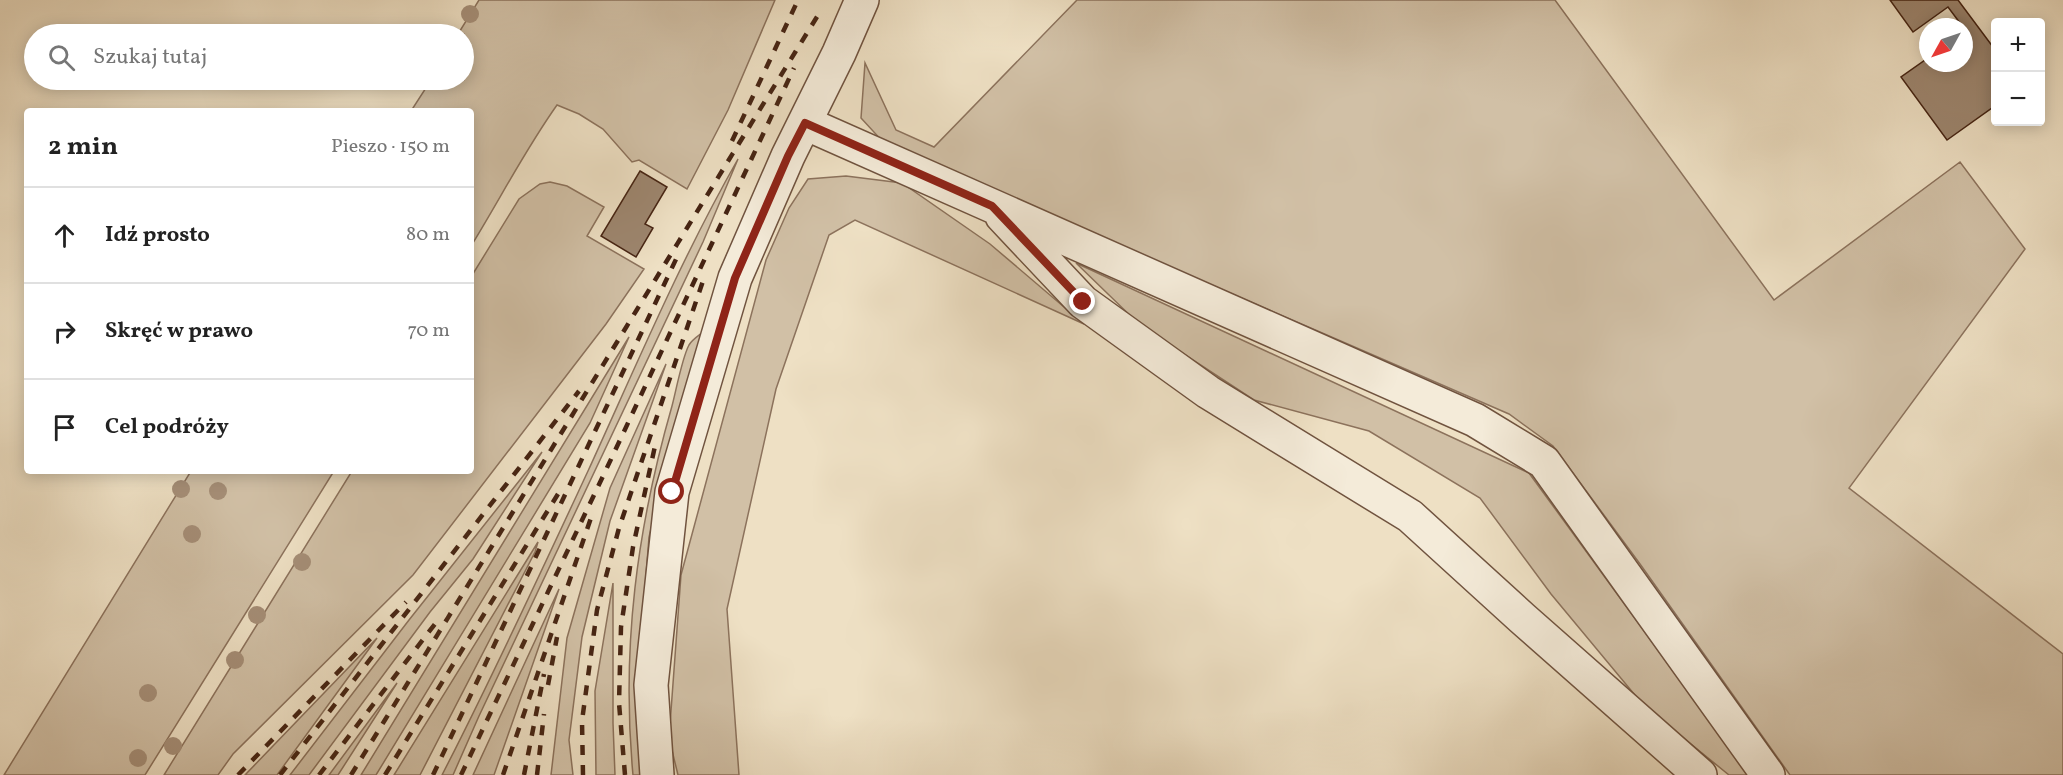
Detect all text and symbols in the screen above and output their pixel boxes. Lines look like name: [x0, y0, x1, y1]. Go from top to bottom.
north arrow: [1919, 18, 1973, 72]
map controls: [1991, 18, 2045, 126]
button: +: [1991, 18, 2045, 72]
search box: [24, 24, 474, 90]
icon: search: [45, 41, 78, 74]
text: Szukaj tutaj: [93, 42, 207, 73]
button: −: [1991, 72, 2045, 126]
text: 2 min: [48, 129, 118, 165]
text: Pieszo · 150 m: [331, 133, 450, 161]
icon: ahead: [48, 219, 81, 252]
text: Idź prosto: [105, 220, 210, 251]
text: 80 m: [406, 221, 450, 249]
route end: [1069, 288, 1095, 314]
icon: right: [48, 315, 81, 348]
text: Skręć w prawo: [105, 316, 253, 347]
text: 70 m: [407, 317, 450, 345]
icon: arrive: [48, 411, 81, 444]
text: Cel podróży: [105, 412, 229, 443]
route start: [658, 478, 684, 504]

